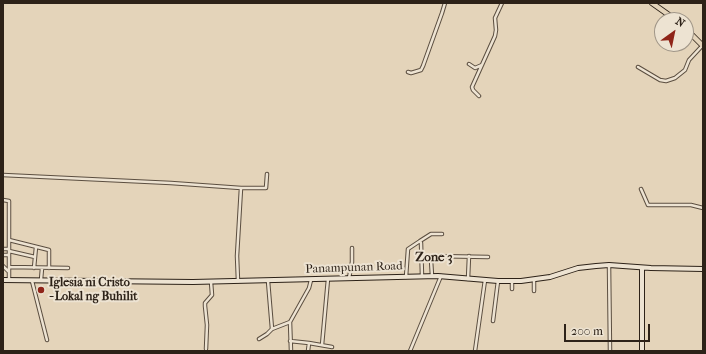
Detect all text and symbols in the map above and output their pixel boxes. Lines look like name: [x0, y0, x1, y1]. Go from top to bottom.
north arrow: [654, 12, 694, 52]
text: N: [673, 15, 687, 30]
district label: Zone 3: [415, 250, 453, 266]
street label: Panampunan Road: [305, 259, 403, 277]
place label: Iglesia ni Cristo - Lokal ng Buhilit: [49, 276, 137, 304]
marker: Iglesia ni Cristo - Lokal ng Buhilit: [36, 285, 46, 295]
scale bar: [566, 316, 652, 342]
text: 200 m: [571, 324, 603, 338]

